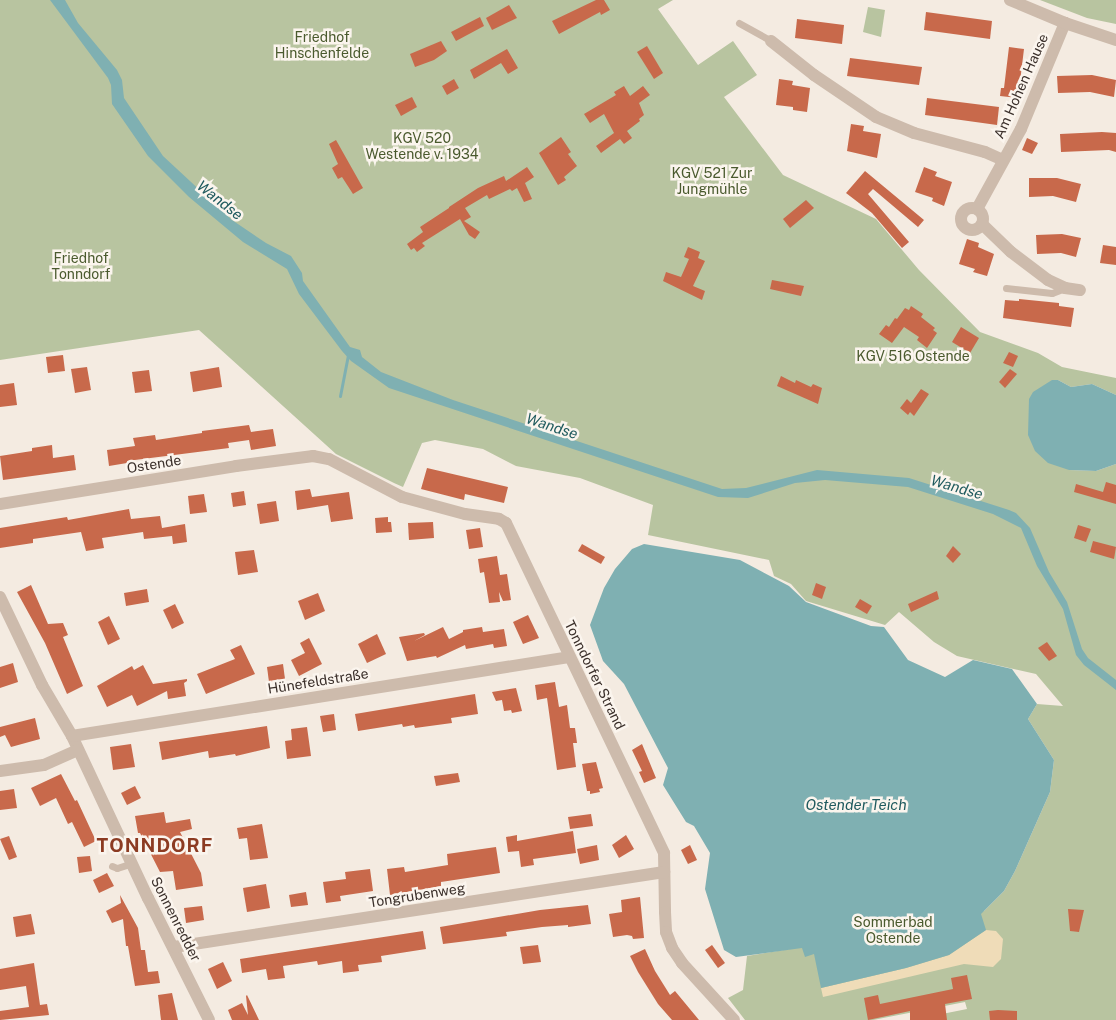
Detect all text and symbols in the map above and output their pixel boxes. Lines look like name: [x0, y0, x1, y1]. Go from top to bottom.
park label: Friedhof Hinschenfelde: [275, 29, 369, 62]
street label: Am Hohen Hause: [990, 31, 1052, 141]
park label: KGV 520 Westende v. 1934: [365, 130, 479, 162]
park label: KGV 521 Zur Jungmühle: [671, 165, 753, 198]
water label: Wandse: [193, 176, 247, 224]
park label: Friedhof Tonndorf: [52, 250, 110, 282]
park label: KGV 516 Ostende: [856, 348, 970, 364]
water label: Wandse: [524, 409, 580, 443]
street label: Ostende: [126, 451, 182, 477]
water label: Wandse: [929, 471, 985, 503]
street label: Tonndorfer Strand: [561, 618, 629, 732]
street label: Hünefeldstraße: [266, 665, 370, 697]
water label: Ostender Teich: [805, 796, 907, 814]
district label: TONNDORF: [96, 835, 214, 857]
street label: Sonnenredder: [147, 874, 205, 964]
street label: Tongrubenweg: [368, 879, 466, 911]
park label: Sommerbad Ostende: [853, 914, 933, 946]

